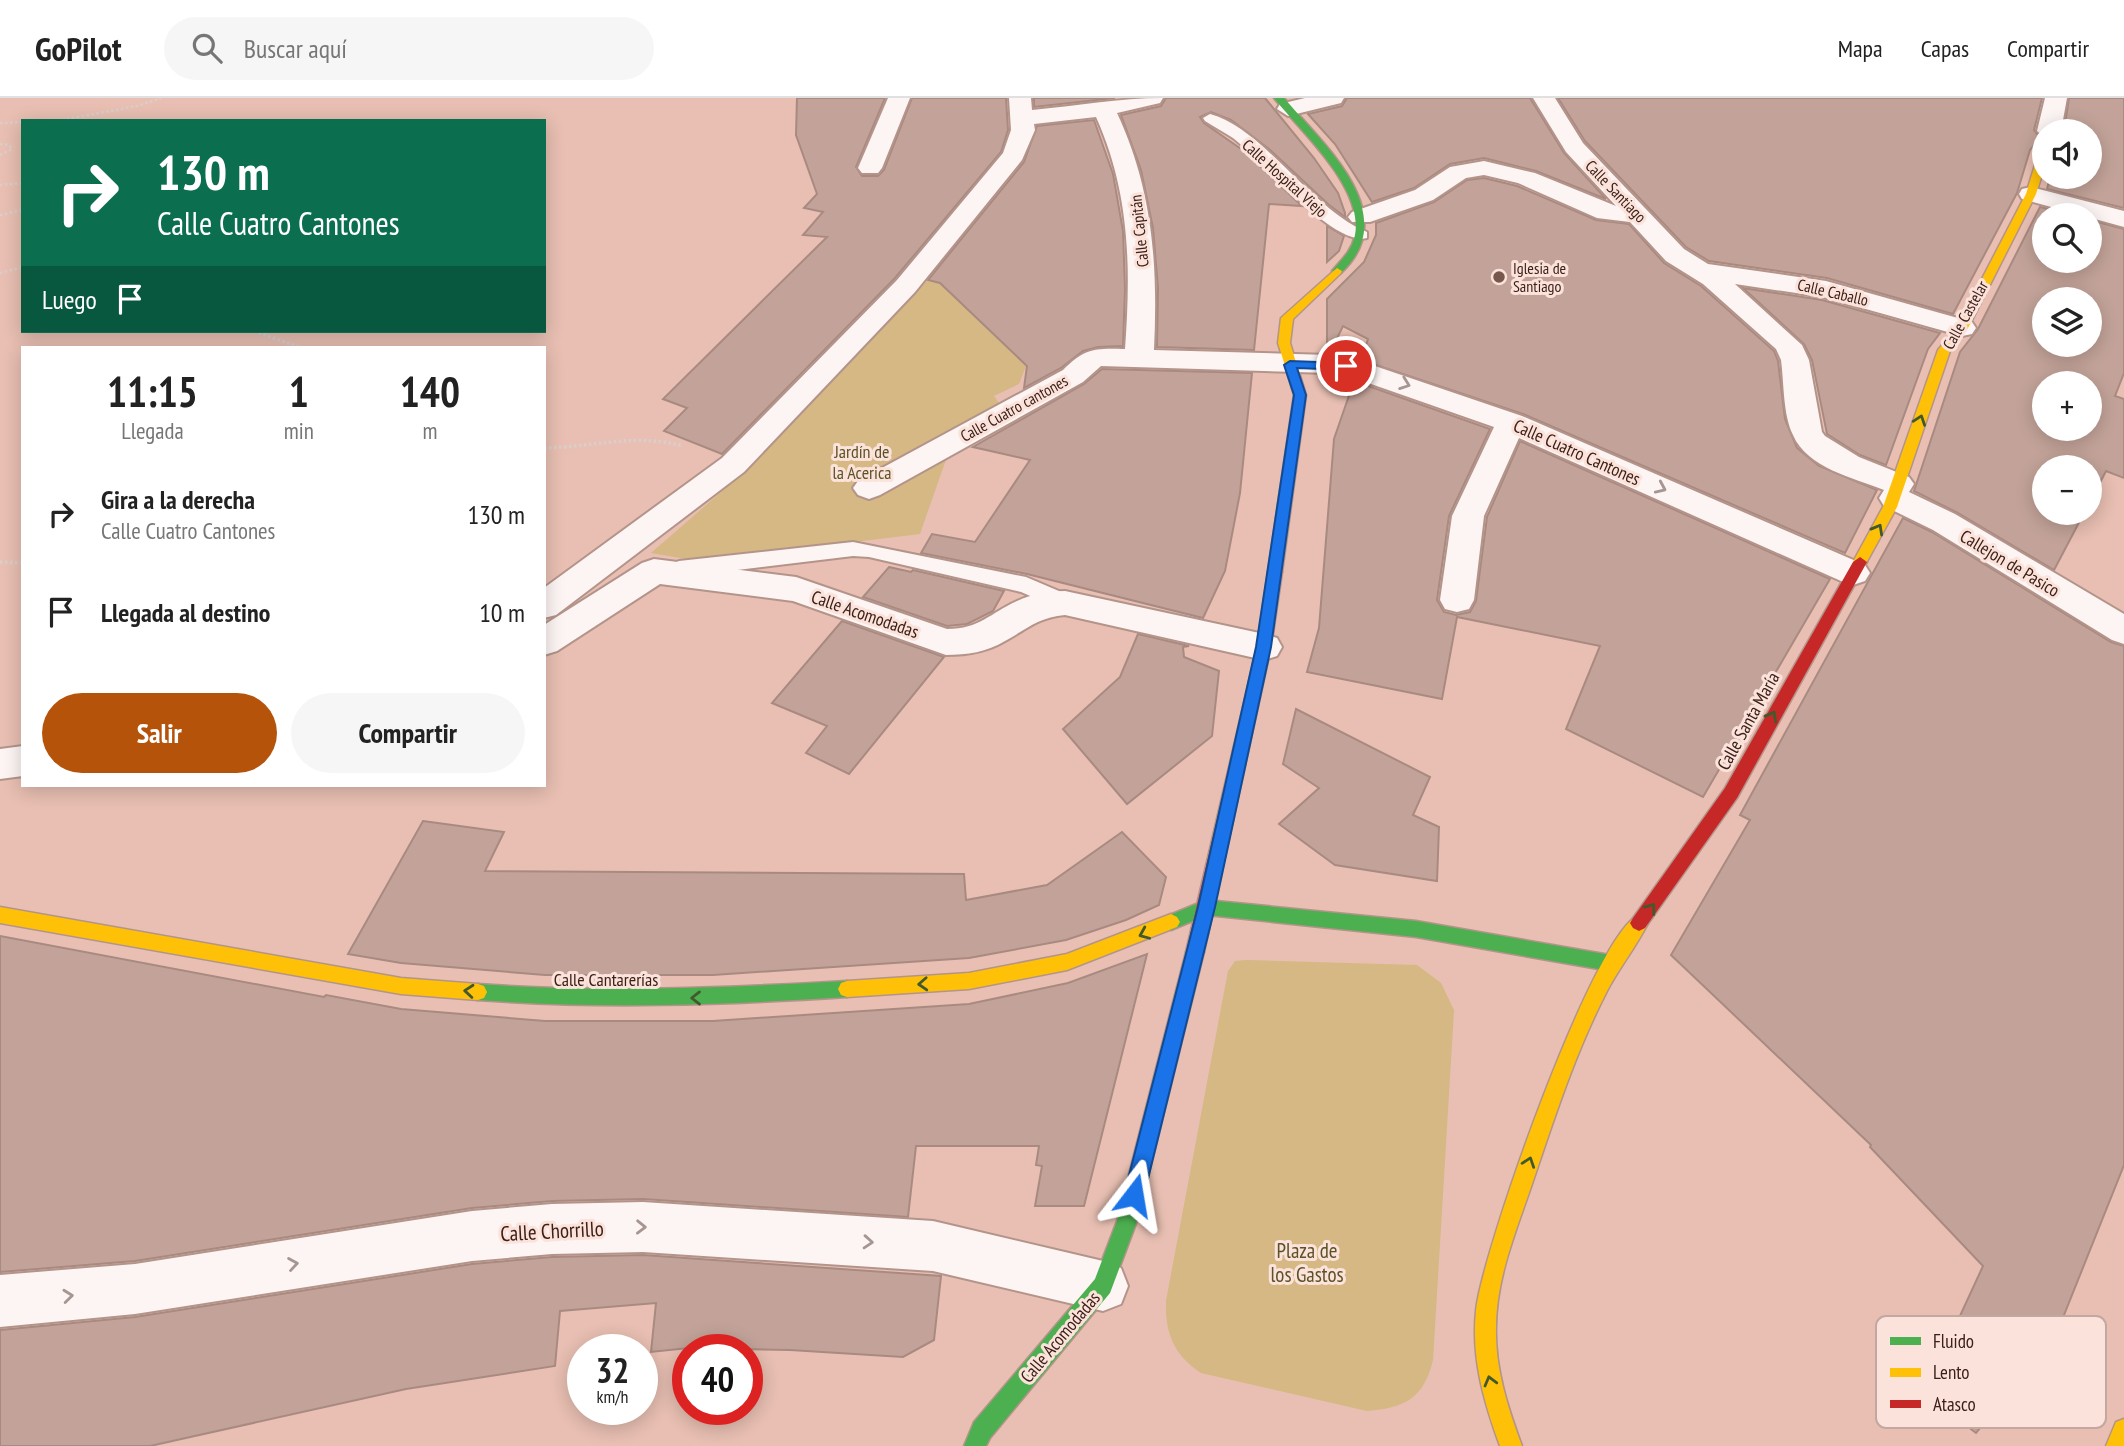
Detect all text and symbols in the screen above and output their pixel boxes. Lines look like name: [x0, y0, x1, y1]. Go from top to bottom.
search box: [164, 17, 654, 80]
text: GoPilot: [35, 27, 122, 70]
icon: search: [188, 29, 226, 67]
text: Buscar aquí: [244, 32, 347, 65]
text: Mapa: [1838, 33, 1883, 64]
text: Capas: [1921, 33, 1969, 64]
text: Compartir: [2007, 33, 2089, 64]
map controls: [2032, 119, 2102, 525]
button: sound: [2032, 119, 2102, 189]
street label: Calle Hospital Viejo: [1238, 135, 1332, 222]
text: 130 m: [157, 140, 270, 204]
icon: right: [42, 147, 133, 238]
street label: Calle Santiago: [1581, 156, 1651, 227]
street label: Calle Capitán: [1125, 194, 1153, 268]
text: Calle Cuatro Cantones: [157, 202, 400, 244]
button: search: [2032, 203, 2102, 273]
place label: Iglesia de Santiago: [1513, 258, 1566, 296]
marker: Iglesia de Santiago: [1491, 269, 1507, 285]
street label: Calle Caballo: [1796, 274, 1871, 310]
street label: Calle Castelar: [1938, 277, 1992, 353]
icon: arrive: [111, 280, 149, 318]
text: Luego: [42, 283, 97, 316]
button: layers: [2032, 287, 2102, 357]
pin: [1316, 336, 1376, 396]
icon: arrive: [1327, 347, 1365, 385]
text: 11:15: [107, 364, 198, 419]
text: 1: [289, 364, 309, 419]
text: 140: [400, 364, 460, 419]
street label: Calle Cuatro cantones: [957, 370, 1071, 446]
button: +: [2032, 371, 2102, 441]
one-way arrow: [1398, 376, 1410, 390]
street label: Calle Cuatro Cantones: [1510, 414, 1644, 490]
one-way arrow: [1912, 414, 1927, 426]
text: Llegada: [121, 416, 184, 445]
text: min: [284, 416, 314, 445]
text: m: [422, 416, 437, 445]
park label: Jardín de la Acerica: [832, 440, 892, 484]
button: −: [2032, 455, 2102, 525]
one-way arrow: [1653, 480, 1666, 494]
text: Gira a la derecha: [101, 483, 255, 516]
icon: right: [42, 495, 80, 533]
text: 130 m: [467, 498, 525, 531]
text: Calle Cuatro Cantones: [101, 516, 275, 545]
one-way arrow: [1870, 524, 1883, 537]
street label: Callejon de Pasico: [1956, 524, 2064, 602]
street label: Calle Acomodadas: [808, 585, 922, 643]
icon: arrive: [42, 593, 80, 631]
text: Llegada al destino: [101, 596, 270, 629]
text: 10 m: [479, 596, 525, 629]
street label: Calle Santa María: [1712, 668, 1784, 774]
button: Salir: [42, 693, 277, 773]
button: Compartir: [291, 693, 525, 773]
one-way arrow: [1764, 711, 1778, 723]
one-way arrow: [1643, 903, 1655, 916]
one-way arrow: [1138, 926, 1151, 940]
street label: Calle Cantarerías: [554, 968, 658, 991]
one-way arrow: [917, 976, 928, 991]
one-way arrow: [463, 984, 474, 999]
one-way arrow: [690, 990, 701, 1006]
one-way arrow: [1521, 1156, 1535, 1168]
position arrow: [1097, 1158, 1171, 1232]
street label: Calle Chorrillo: [500, 1215, 604, 1247]
one-way arrow: [635, 1220, 646, 1235]
one-way arrow: [862, 1234, 873, 1249]
park label: Plaza de los Gastos: [1270, 1237, 1344, 1288]
one-way arrow: [287, 1257, 299, 1272]
street label: Calle Acomodadas: [1015, 1287, 1105, 1387]
one-way arrow: [63, 1289, 74, 1304]
legend: [1876, 1316, 2106, 1428]
text: Fluido: [1933, 1329, 1974, 1353]
speed limit sign: 40: [672, 1334, 763, 1425]
text: 32: [596, 1347, 629, 1393]
text: Lento: [1933, 1360, 1970, 1384]
one-way arrow: [1483, 1376, 1498, 1388]
text: km/h: [597, 1385, 628, 1408]
text: Atasco: [1933, 1392, 1976, 1416]

